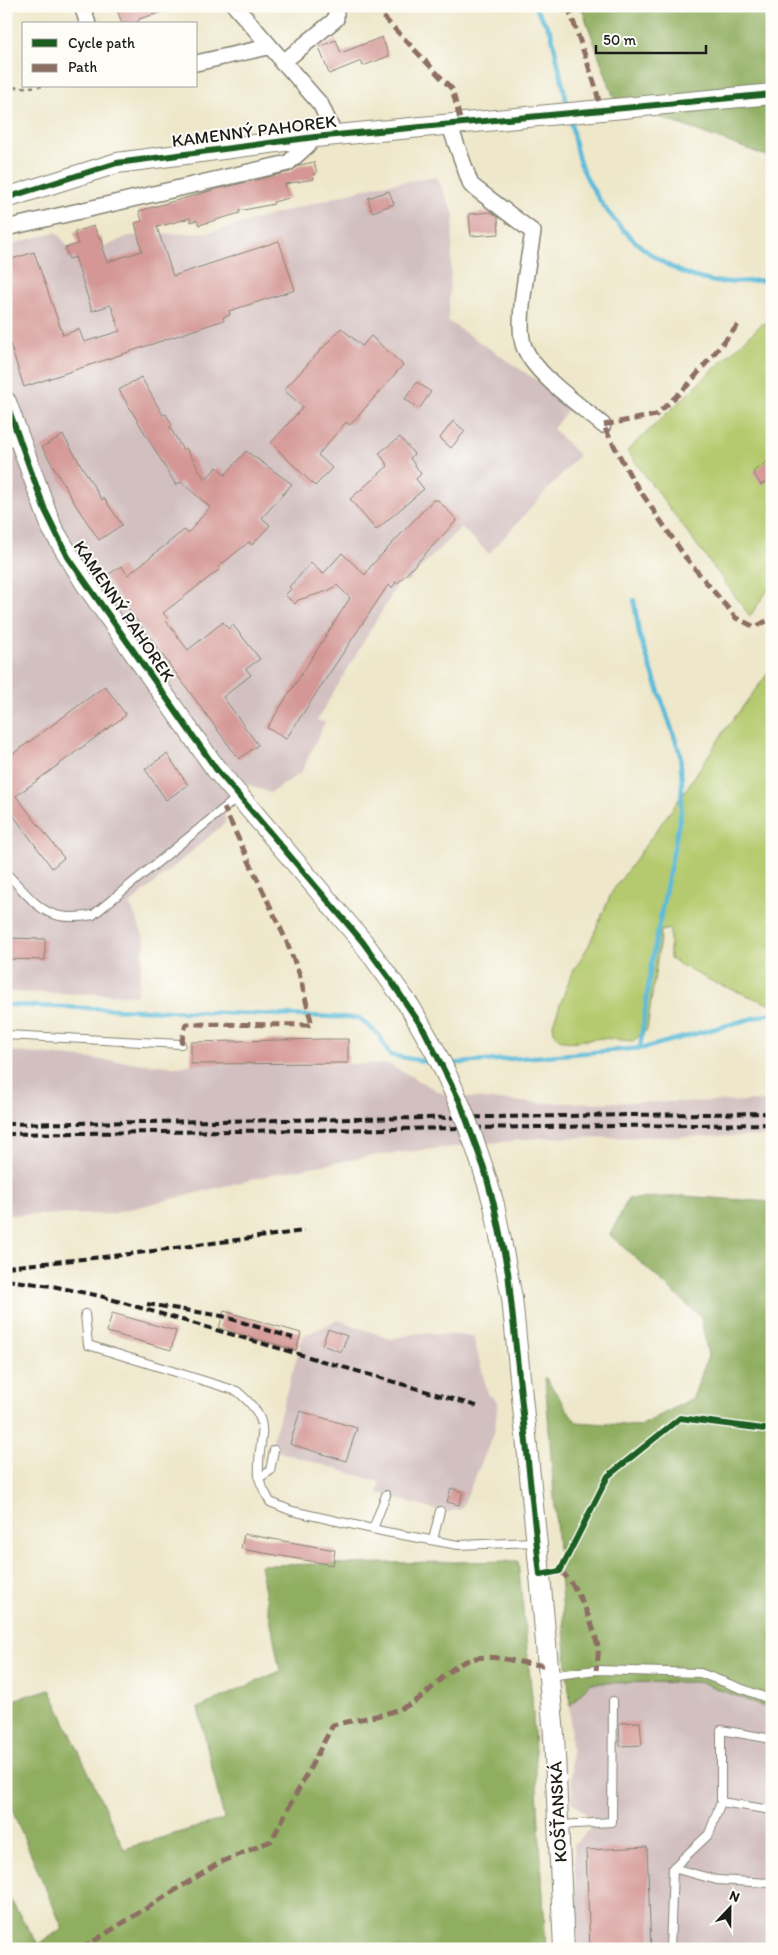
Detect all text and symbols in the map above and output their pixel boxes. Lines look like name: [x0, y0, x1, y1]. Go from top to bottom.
legend: [22, 22, 198, 88]
scale bar: [596, 22, 706, 54]
text: 50 m: [603, 31, 636, 49]
text: Cycle path: [68, 34, 135, 52]
text: Path: [68, 58, 97, 76]
street label: KAMENNÝ PAHOREK: [170, 110, 338, 152]
street label: KAMENNÝ PAHOREK: [69, 536, 179, 686]
street label: KOŠŤANSKÁ: [544, 1760, 572, 1863]
north arrow: [706, 1882, 756, 1932]
text: N: [727, 1887, 742, 1906]

